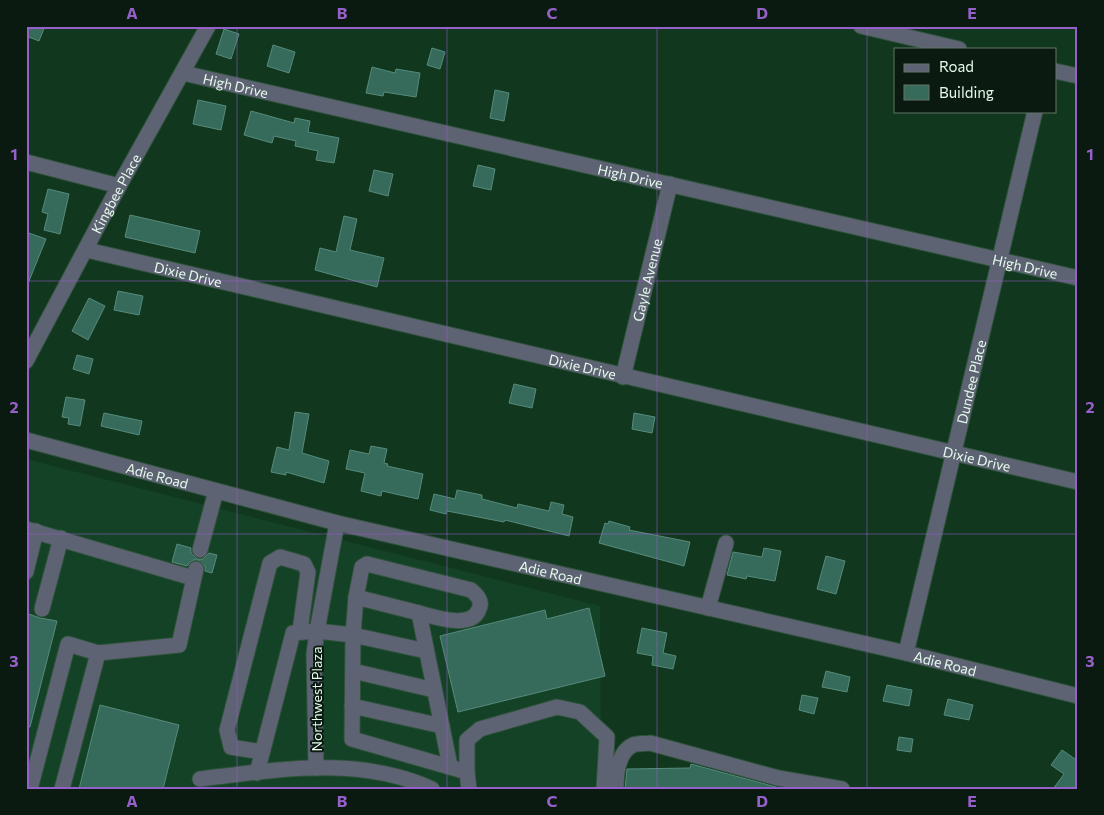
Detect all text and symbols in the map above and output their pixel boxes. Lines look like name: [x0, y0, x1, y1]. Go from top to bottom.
text: A: [126, 3, 138, 22]
text: B: [337, 3, 348, 22]
text: C: [547, 3, 558, 22]
text: D: [756, 3, 768, 22]
text: E: [967, 3, 977, 22]
legend: [894, 48, 1056, 112]
text: Road: [939, 57, 974, 75]
street label: High Drive: [201, 69, 270, 101]
text: Building: [939, 83, 994, 101]
text: 1: [10, 144, 18, 163]
text: 1: [1086, 144, 1094, 163]
street label: Kingbee Place: [87, 150, 144, 236]
street label: High Drive: [596, 160, 665, 191]
street label: Gayle Avenue: [628, 237, 665, 323]
street label: High Drive: [991, 250, 1059, 282]
street label: Dixie Drive: [153, 258, 224, 290]
street label: Dundee Place: [952, 338, 989, 425]
street label: Dixie Drive: [547, 350, 618, 382]
text: 2: [9, 397, 19, 416]
text: 2: [1085, 397, 1095, 416]
street label: Dixie Drive: [941, 442, 1012, 474]
street label: Adie Road: [124, 459, 190, 492]
street label: Adie Road: [518, 556, 584, 587]
street label: Northwest Plaza: [308, 646, 325, 752]
street label: Adie Road: [912, 647, 978, 679]
text: 3: [9, 651, 19, 670]
text: 3: [1085, 651, 1095, 670]
text: A: [126, 791, 138, 810]
text: B: [337, 791, 348, 810]
text: C: [547, 791, 558, 810]
text: D: [756, 791, 768, 810]
text: E: [967, 791, 977, 810]

